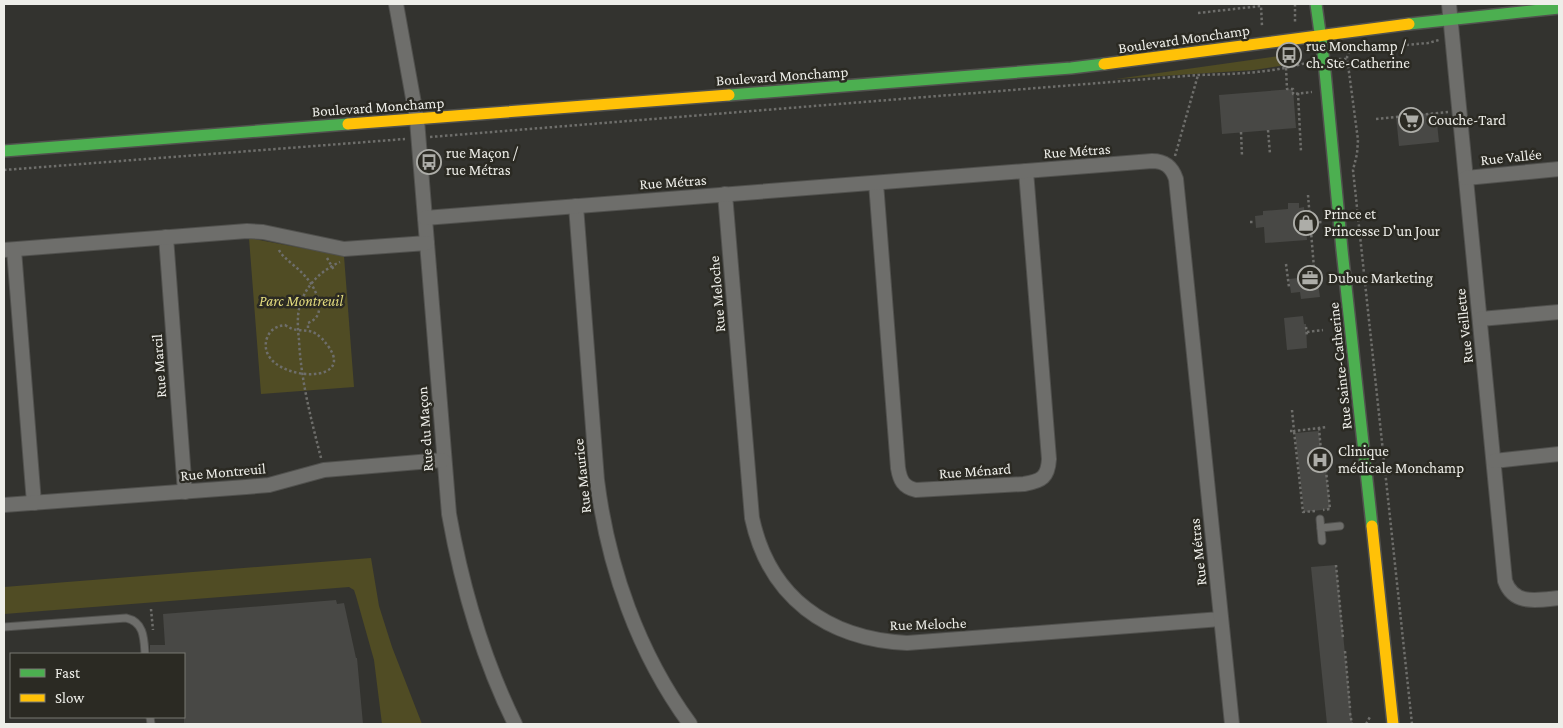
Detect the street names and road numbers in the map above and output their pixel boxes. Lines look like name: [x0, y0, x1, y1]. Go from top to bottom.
street label: Boulevard Monchamp: [1117, 22, 1251, 57]
street label: Boulevard Monchamp: [715, 63, 849, 90]
street label: Boulevard Monchamp: [311, 94, 445, 121]
street label: Rue Métras: [1043, 141, 1111, 161]
street label: Rue Vallée: [1480, 146, 1543, 168]
street label: Rue Métras: [639, 172, 707, 192]
street label: Rue Meloche: [706, 255, 728, 333]
street label: Rue Veillette: [1452, 288, 1476, 364]
street label: Rue Sainte-Catherine: [1325, 301, 1355, 430]
street label: Rue Marcil: [149, 333, 169, 398]
street label: Rue du Maçon: [414, 386, 437, 472]
street label: Rue Maurice: [570, 438, 594, 514]
street label: Rue Montreuil: [180, 460, 267, 484]
street label: Rue Ménard: [938, 460, 1012, 482]
street label: Rue Métras: [1187, 518, 1209, 586]
street label: Rue Meloche: [889, 615, 967, 633]

